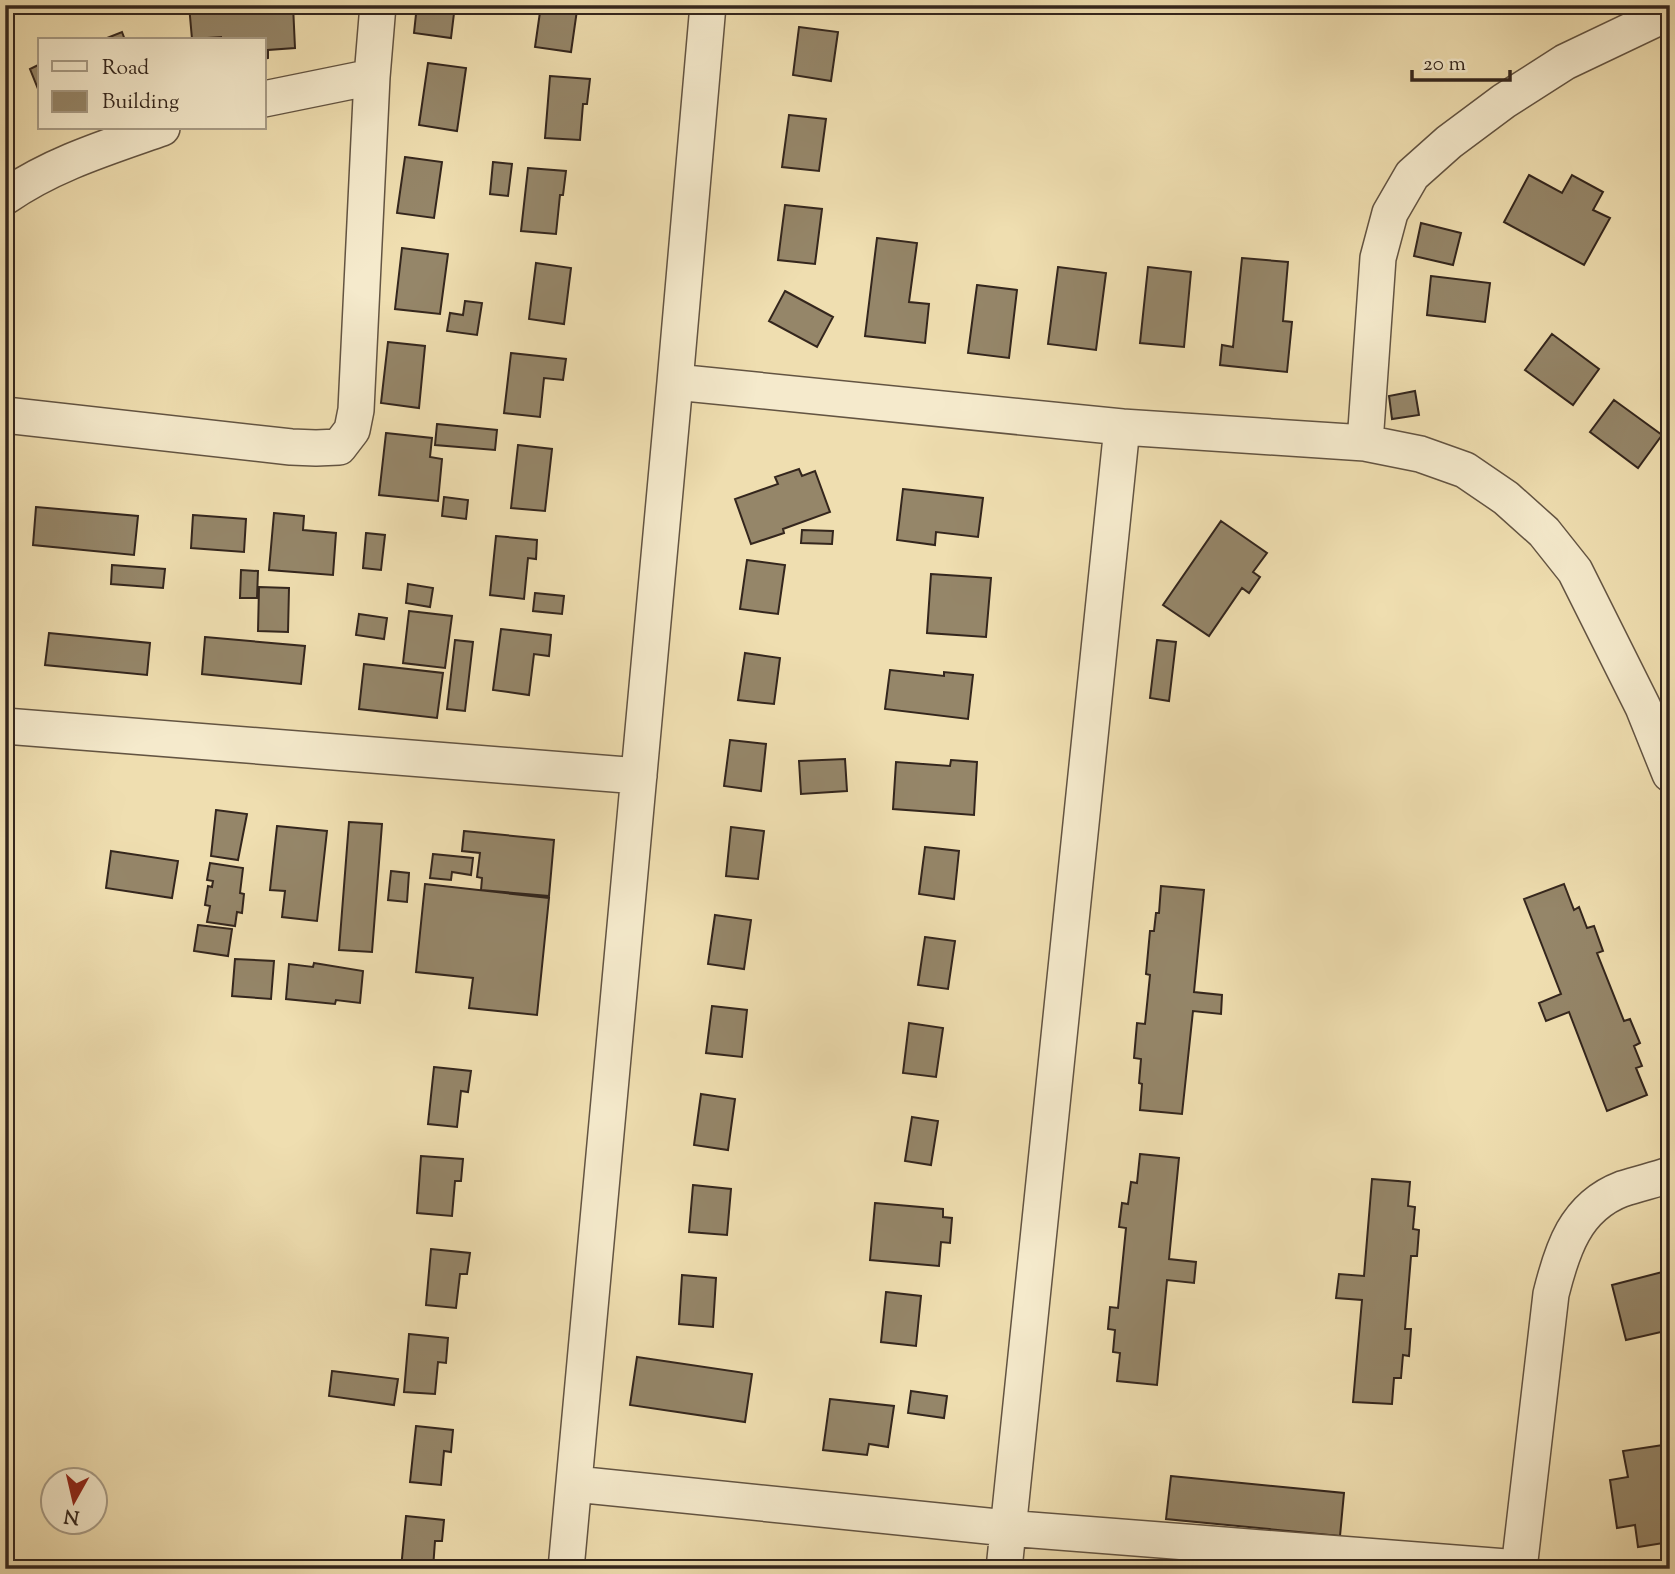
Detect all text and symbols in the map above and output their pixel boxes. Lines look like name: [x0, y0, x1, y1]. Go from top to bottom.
legend: [38, 38, 266, 130]
scale bar: [1412, 38, 1510, 82]
text: 20 m: [1423, 50, 1466, 80]
text: Road: [102, 54, 149, 84]
text: Building: [102, 88, 179, 118]
north arrow: [38, 1466, 108, 1536]
text: N: [63, 1501, 81, 1530]

